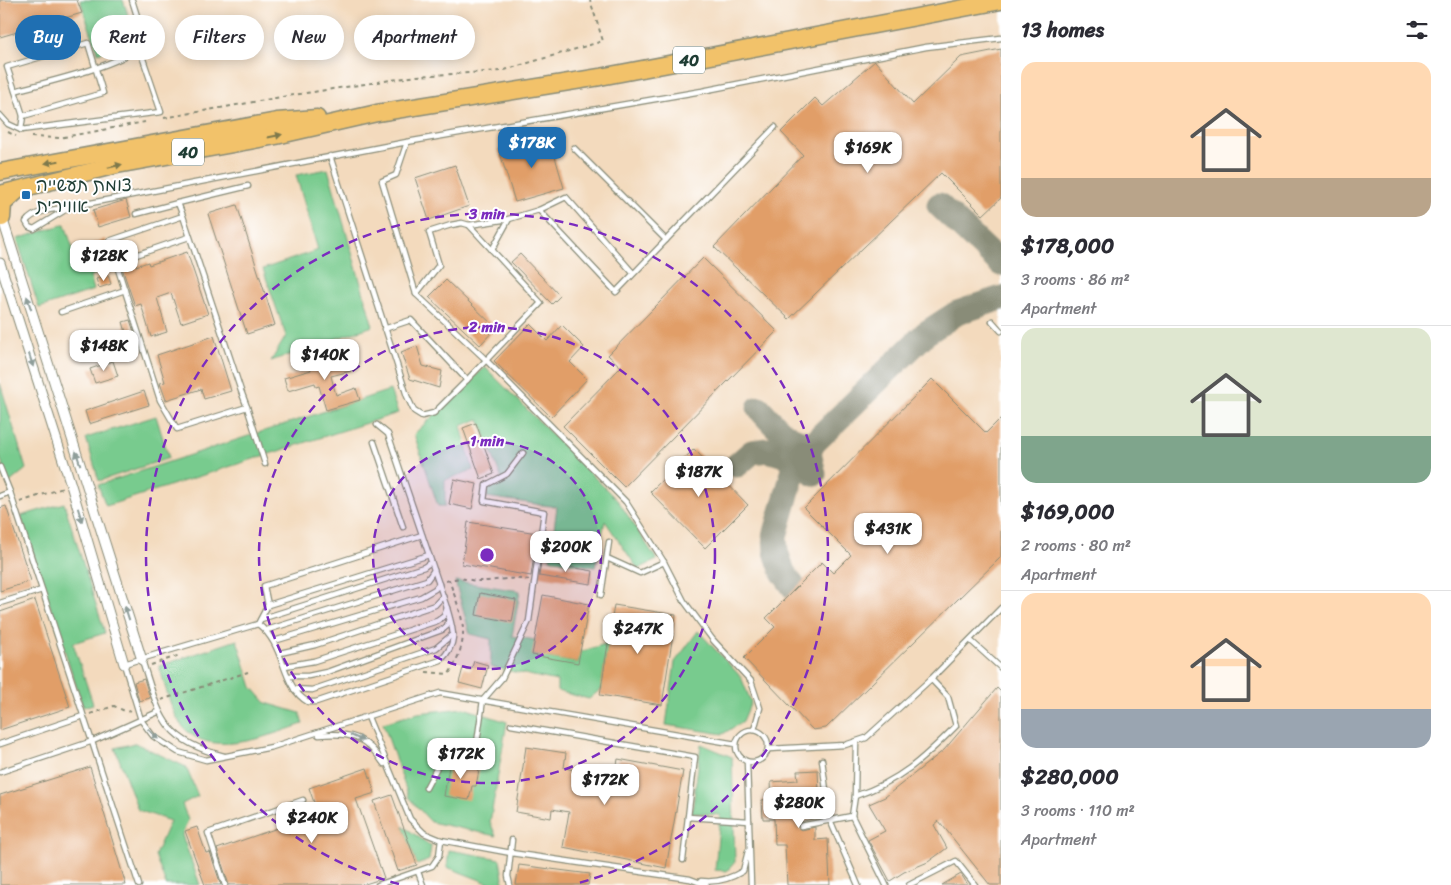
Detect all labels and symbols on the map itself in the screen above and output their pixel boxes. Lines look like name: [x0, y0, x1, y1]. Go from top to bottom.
road number: 40: [673, 46, 705, 74]
pin: $178K: [497, 126, 567, 169]
one-way arrow: [267, 132, 283, 140]
pin: $169K: [833, 132, 903, 174]
road number: 40: [172, 138, 204, 166]
one-way arrow: [44, 159, 60, 167]
one-way arrow: [108, 162, 123, 170]
place label: צומת תעשייה אווירית: [35, 169, 132, 222]
marker: צומת תעשייה אווירית: [20, 189, 32, 201]
text: 3 min: [468, 201, 506, 227]
pin: $128K: [69, 240, 139, 282]
one-way arrow: [25, 296, 32, 311]
text: 2 min: [468, 314, 506, 340]
pin: $148K: [69, 330, 139, 372]
pin: $140K: [290, 338, 360, 381]
one-way arrow: [28, 352, 35, 367]
text: 1 min: [470, 428, 505, 454]
one-way arrow: [74, 451, 81, 466]
pin: $187K: [664, 456, 734, 498]
one-way arrow: [76, 507, 84, 522]
pin: $431K: [853, 512, 923, 555]
pin: $200K: [531, 530, 601, 573]
centre of rings: [478, 546, 496, 564]
one-way arrow: [123, 605, 131, 620]
pin: $247K: [603, 612, 673, 655]
one-way arrow: [147, 728, 159, 740]
one-way arrow: [349, 734, 364, 743]
pin: $172K: [426, 738, 496, 780]
pin: $172K: [570, 764, 640, 806]
pin: $280K: [764, 786, 834, 829]
pin: $240K: [277, 802, 347, 844]

